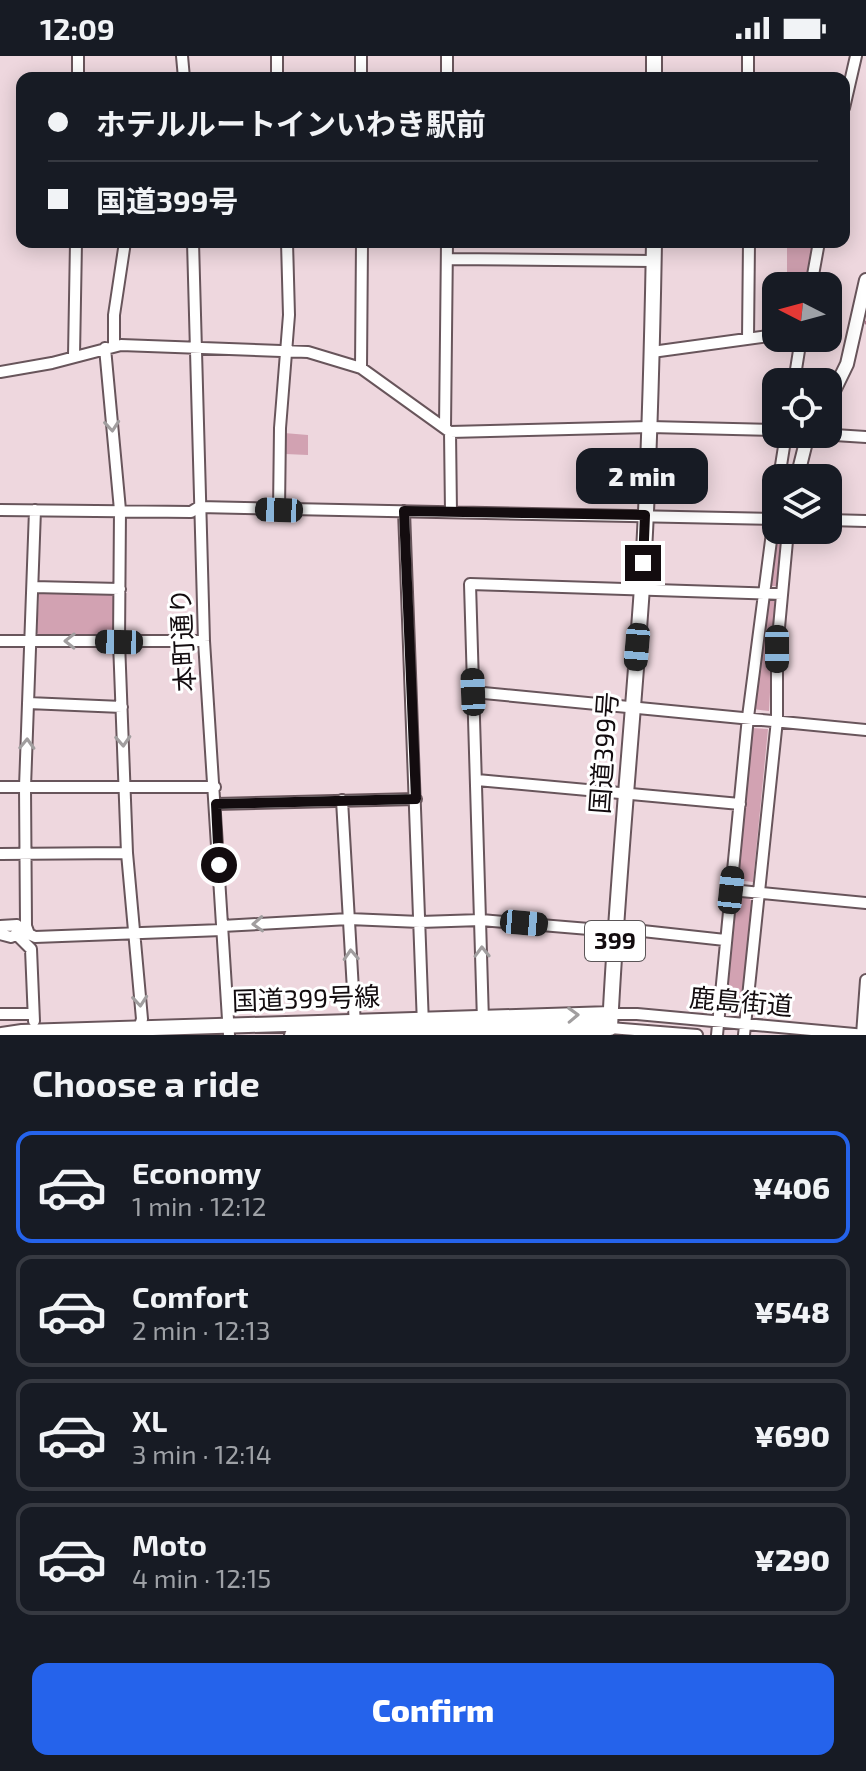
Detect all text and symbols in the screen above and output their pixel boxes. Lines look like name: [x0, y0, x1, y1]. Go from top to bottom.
text: 12:09: [40, 10, 115, 46]
text: ホテルルートインいわき駅前: [96, 105, 486, 141]
text: 国道399号: [96, 182, 238, 218]
north arrow: [762, 272, 842, 352]
map controls: [762, 272, 842, 544]
button: locate: [762, 368, 842, 448]
one-way arrow: [103, 420, 120, 433]
callout: 2 min: [577, 447, 709, 503]
text: 2 min: [608, 460, 676, 491]
button: layers: [762, 464, 842, 544]
car: [255, 497, 303, 523]
route end: [625, 545, 661, 581]
street label: 本町通り: [163, 587, 200, 693]
car: [623, 622, 651, 672]
car: [765, 625, 789, 673]
car: [95, 630, 143, 654]
one-way arrow: [63, 633, 76, 650]
car: [460, 668, 486, 716]
street label: 国道399号: [583, 691, 622, 815]
one-way arrow: [115, 735, 132, 748]
one-way arrow: [18, 738, 35, 750]
route start: [201, 847, 237, 883]
car: [717, 865, 745, 915]
car: [499, 909, 549, 937]
one-way arrow: [251, 915, 264, 932]
road number: 399: [585, 921, 645, 961]
one-way arrow: [473, 945, 490, 958]
one-way arrow: [343, 948, 360, 961]
street label: 国道399号線: [231, 979, 381, 1016]
street label: 鹿島街道: [688, 981, 794, 1020]
one-way arrow: [131, 995, 148, 1008]
one-way arrow: [568, 1006, 580, 1023]
text: Choose a ride: [32, 1061, 260, 1104]
icon: car: [36, 1151, 108, 1223]
text: Economy: [132, 1154, 261, 1190]
text: ¥406: [752, 1169, 830, 1205]
text: 1 min · 12:12: [132, 1190, 266, 1221]
icon: car: [36, 1275, 108, 1347]
text: Comfort: [132, 1278, 249, 1314]
text: ¥548: [754, 1293, 830, 1329]
text: 2 min · 12:13: [132, 1314, 270, 1345]
icon: car: [36, 1399, 108, 1471]
text: XL: [132, 1402, 167, 1438]
text: ¥690: [754, 1417, 830, 1453]
text: 3 min · 12:14: [132, 1438, 272, 1469]
icon: car: [36, 1523, 108, 1595]
text: Moto: [132, 1526, 207, 1562]
text: ¥290: [754, 1541, 830, 1577]
text: 4 min · 12:15: [132, 1562, 271, 1593]
button: Confirm: [32, 1663, 834, 1755]

